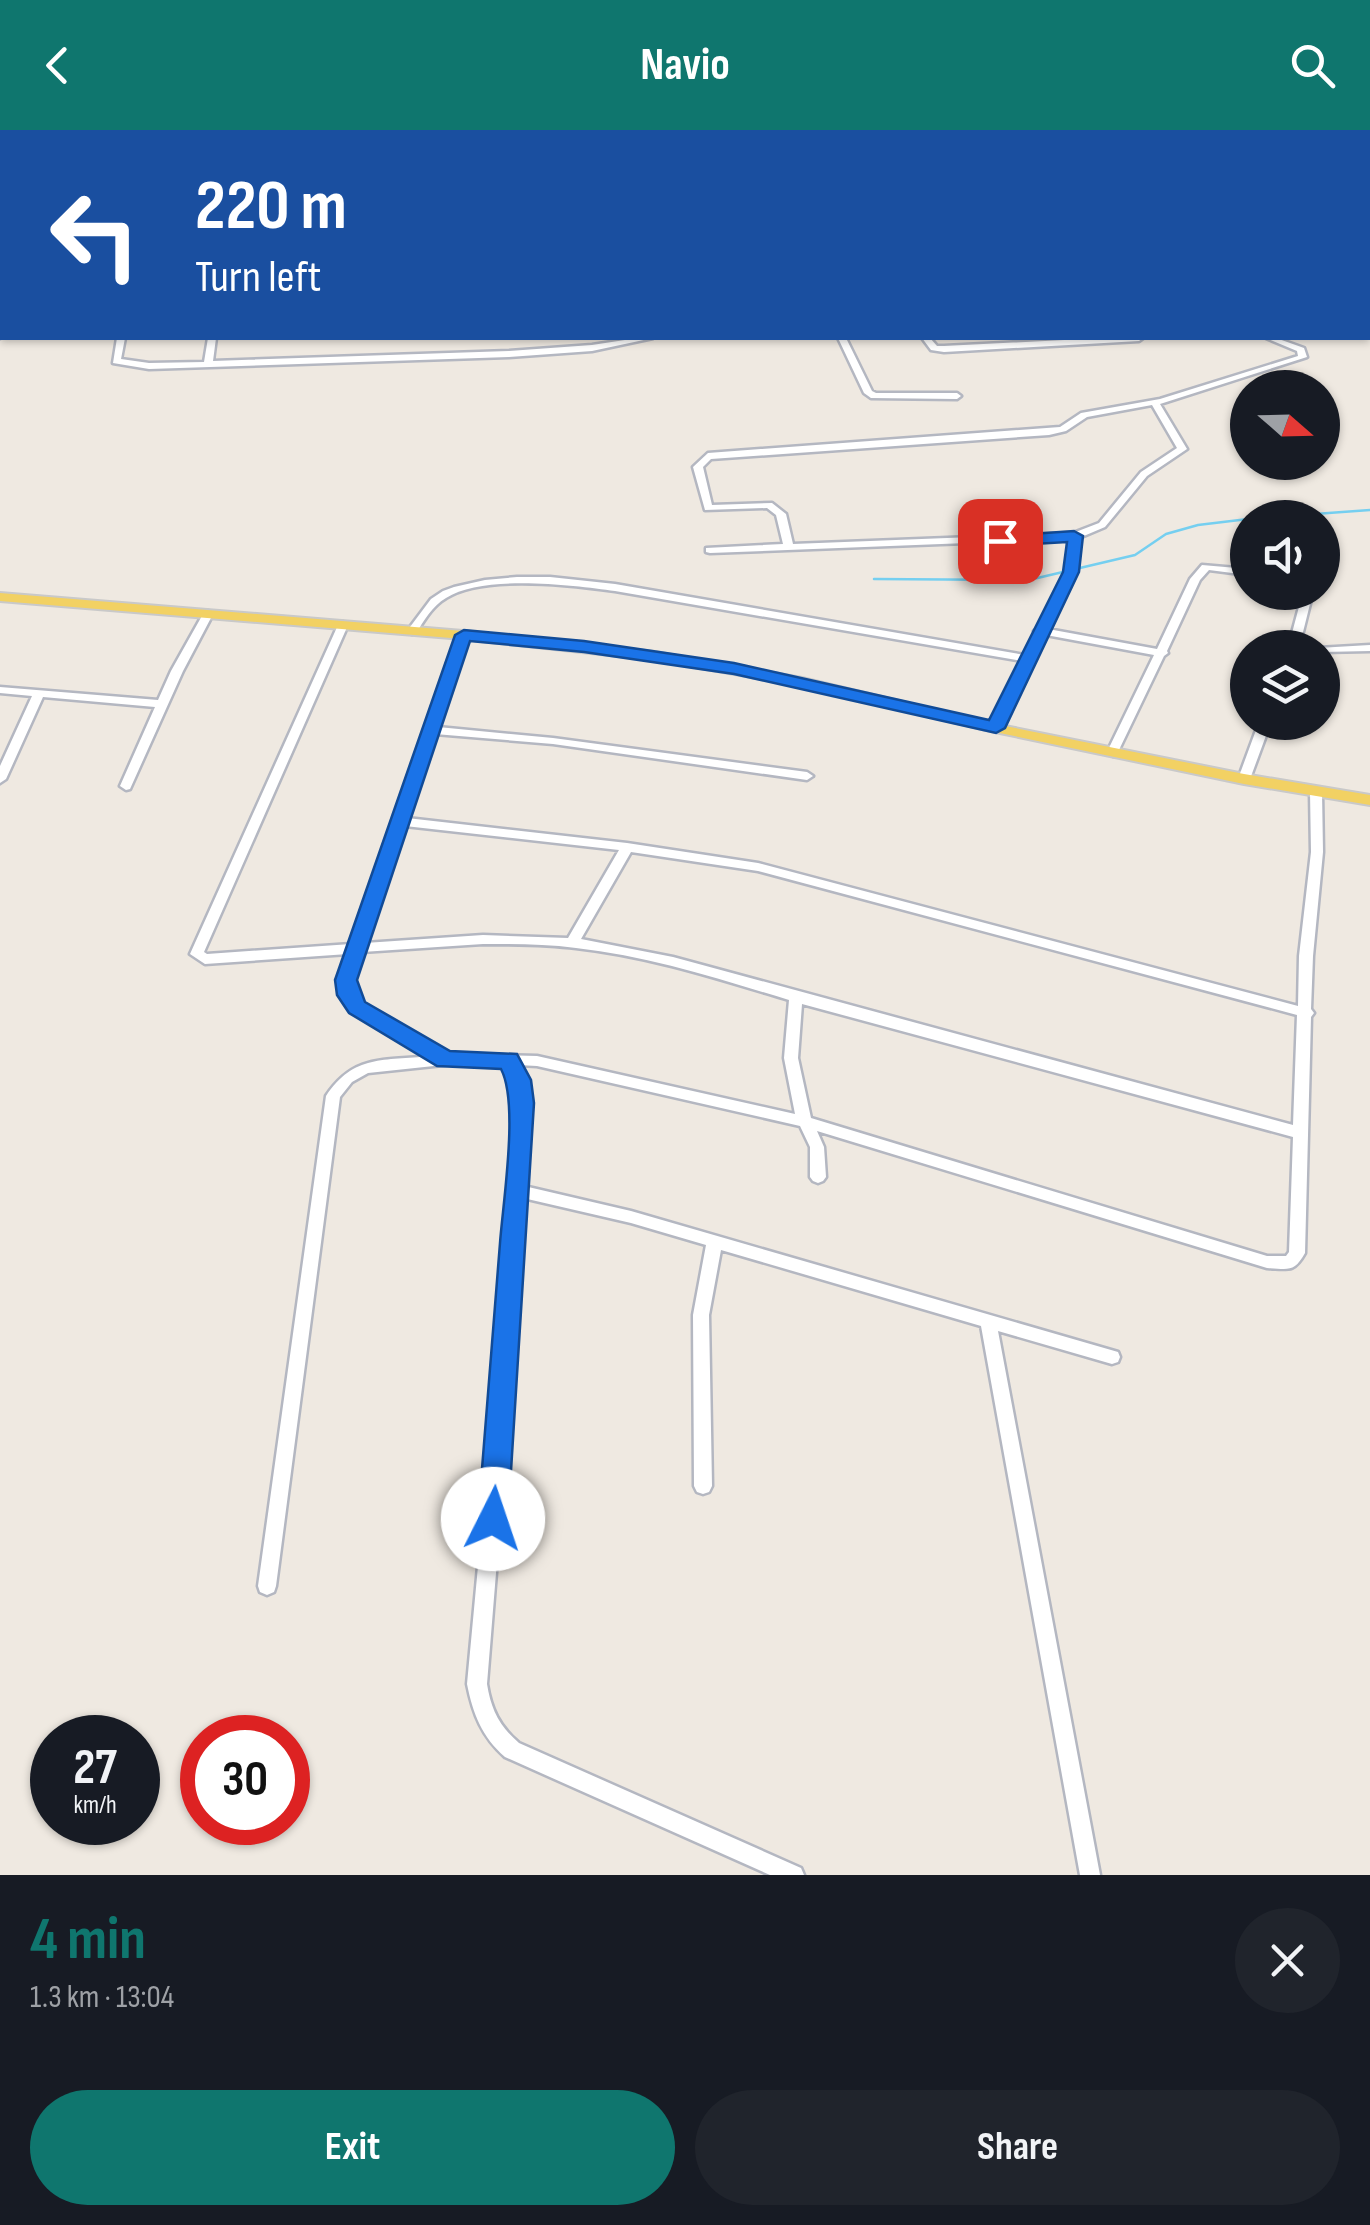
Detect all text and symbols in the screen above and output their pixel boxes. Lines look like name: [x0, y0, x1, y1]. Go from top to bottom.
icon: back: [30, 38, 85, 93]
text: Navio: [640, 38, 730, 93]
icon: search: [1285, 38, 1340, 93]
text: 220 m: [195, 165, 347, 249]
icon: left: [30, 170, 160, 300]
text: Turn left: [195, 250, 321, 305]
north arrow: [1230, 370, 1340, 480]
map controls: [1230, 370, 1340, 740]
pin: [958, 499, 1043, 584]
button: sound: [1230, 500, 1340, 610]
icon: arrive: [973, 514, 1028, 569]
button: layers: [1230, 630, 1340, 740]
position arrow: [441, 1467, 545, 1571]
speed limit sign: 30: [180, 1715, 310, 1845]
text: 27: [73, 1738, 117, 1798]
text: km/h: [73, 1790, 117, 1821]
text: 4 min: [30, 1904, 146, 1976]
button: close: [1235, 1908, 1340, 2013]
text: 1.3 km · 13:04: [30, 1978, 174, 2017]
button: Exit: [30, 2090, 675, 2205]
button: Share: [695, 2090, 1340, 2205]

